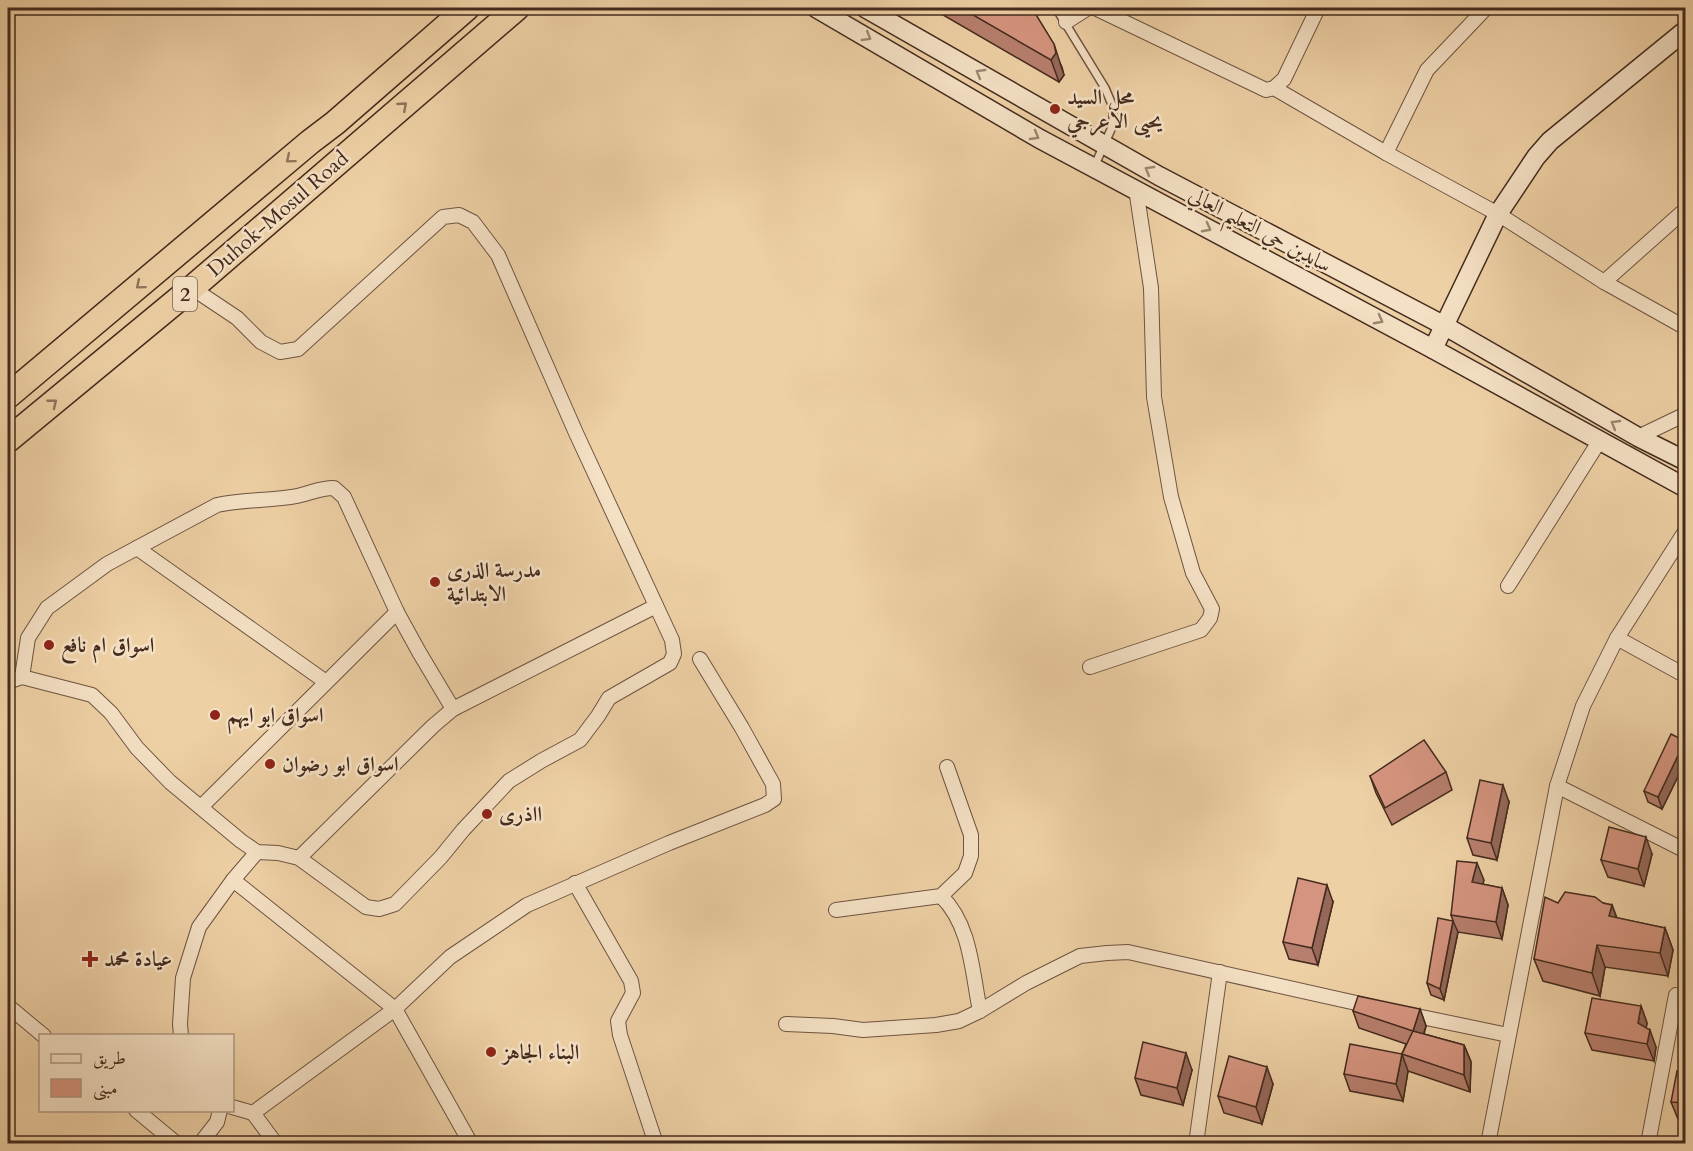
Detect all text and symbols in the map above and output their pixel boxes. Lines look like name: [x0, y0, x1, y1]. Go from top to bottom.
one-way arrow: [861, 30, 871, 42]
one-way arrow: [975, 69, 986, 80]
place label: محل السيد يحيى الاعرجي: [1066, 83, 1163, 139]
one-way arrow: [396, 102, 407, 113]
marker: محل السيد يحيى الاعرجي: [1048, 102, 1062, 116]
one-way arrow: [1029, 129, 1039, 140]
street label: Duhok-Mosul Road: [201, 144, 355, 284]
one-way arrow: [286, 152, 297, 163]
one-way arrow: [1145, 166, 1155, 177]
street label: سايدين حي التعليم العالي: [1181, 180, 1336, 285]
one-way arrow: [1201, 221, 1211, 232]
one-way arrow: [136, 277, 147, 288]
road number: 2: [173, 277, 197, 311]
one-way arrow: [1373, 313, 1383, 324]
one-way arrow: [46, 400, 57, 411]
one-way arrow: [1611, 419, 1621, 431]
place label: مدرسة الذرى الابتدائية: [447, 556, 541, 609]
marker: مدرسة الذرى الابتدائية: [428, 575, 442, 589]
place label: اسواق ام نافع: [61, 631, 154, 664]
marker: اسواق ام نافع: [42, 638, 56, 652]
place label: اسواق ابو ايهم: [227, 701, 323, 734]
marker: اسواق ابو ايهم: [208, 708, 222, 722]
place label: اسواق ابو رضوان: [282, 750, 399, 779]
marker: اسواق ابو رضوان: [263, 757, 277, 771]
place label: ااذرى: [499, 800, 542, 829]
marker: ااذرى: [480, 807, 494, 821]
place label: عيادة محمد: [104, 945, 172, 974]
marker: عيادة محمد: [81, 950, 99, 968]
legend: [39, 1034, 234, 1112]
place label: البناء الجاهز: [501, 1038, 579, 1067]
marker: البناء الجاهز: [484, 1045, 498, 1059]
text: طريق: [93, 1046, 126, 1071]
text: مبنى: [93, 1076, 118, 1101]

